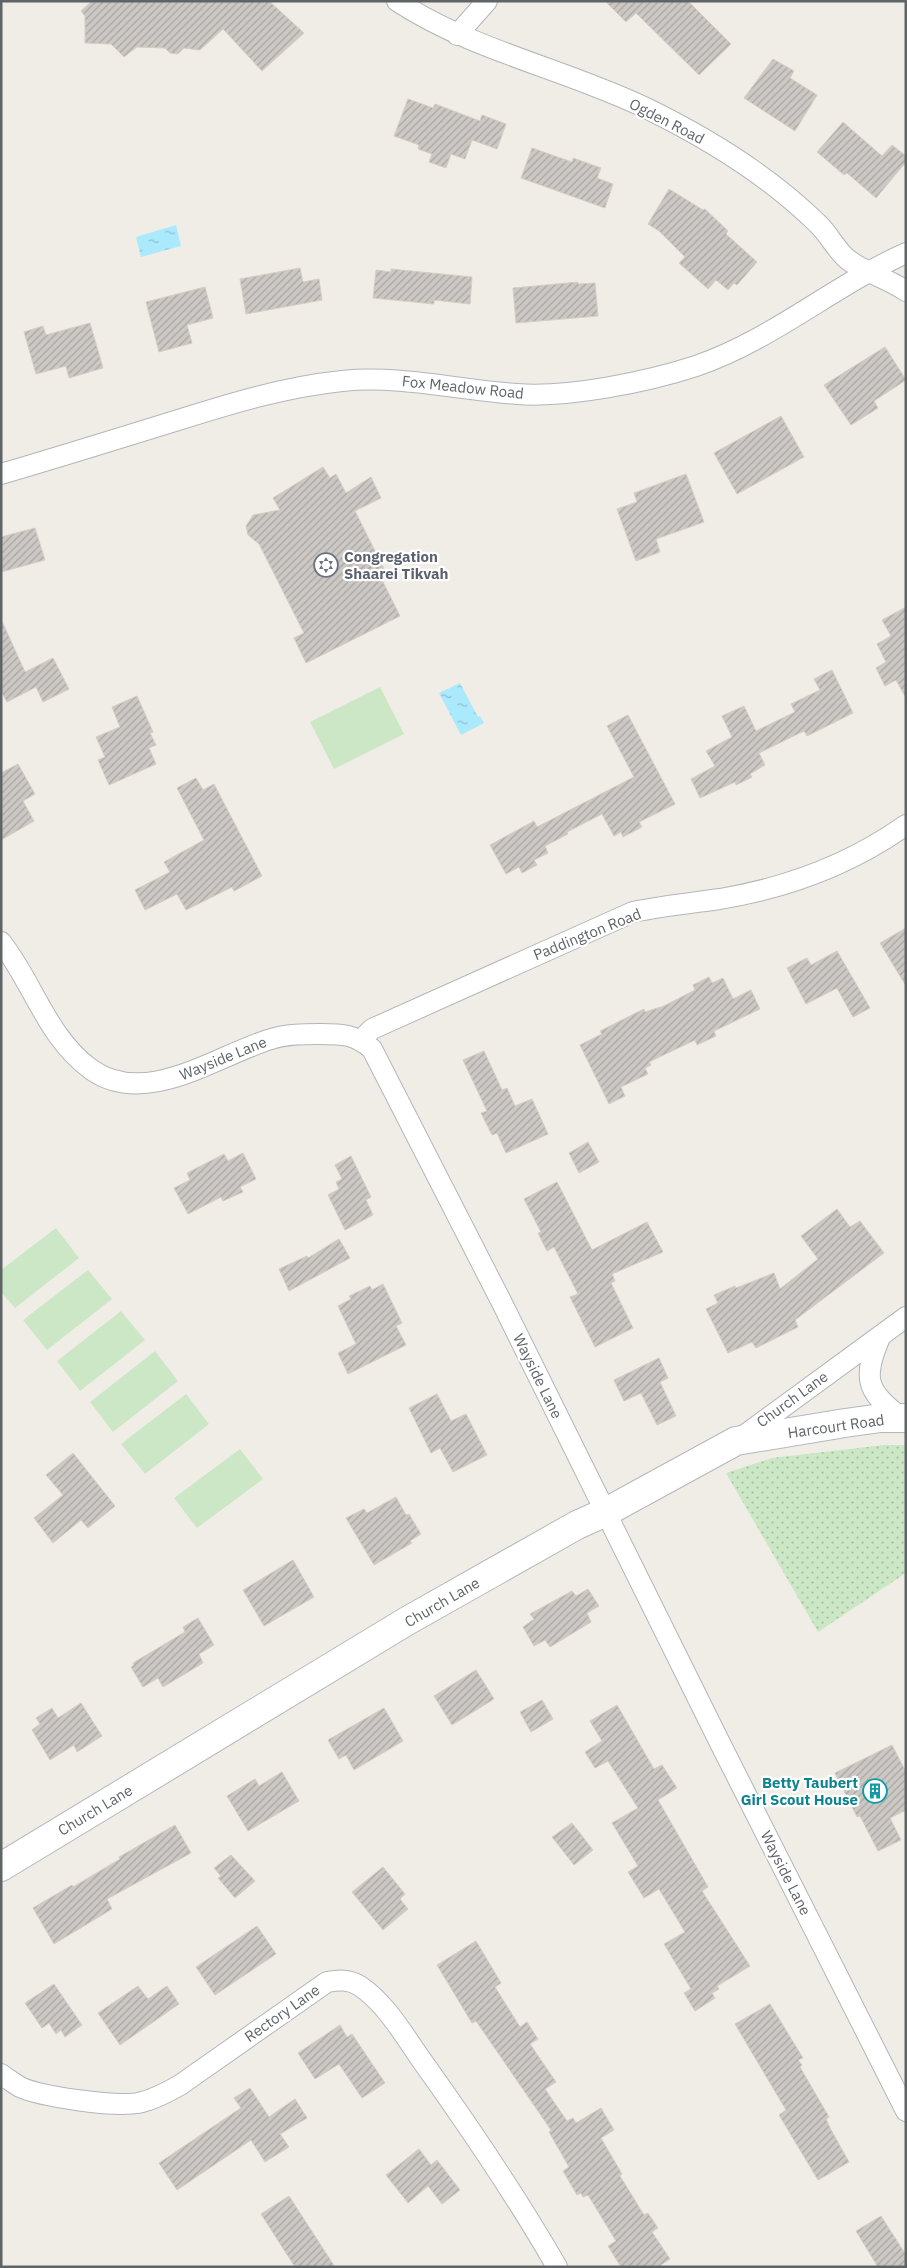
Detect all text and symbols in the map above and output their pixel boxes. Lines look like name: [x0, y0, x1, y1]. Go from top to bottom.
street label: Ogden Road: [626, 94, 708, 148]
street label: Fox Meadow Road: [401, 371, 525, 403]
place label: Congregation Shaarei Tikvah: [344, 547, 449, 583]
synagogue icon: Congregation Shaarei Tikvah: [313, 552, 339, 578]
street label: Paddington Road: [530, 904, 644, 964]
street label: Wayside Lane: [177, 1032, 269, 1084]
street label: Wayside Lane: [509, 1330, 567, 1422]
street label: Church Lane: [753, 1367, 831, 1431]
street label: Harcourt Road: [787, 1410, 885, 1442]
street label: Church Lane: [401, 1573, 483, 1631]
place label: Betty Taubert Girl Scout House: [741, 1773, 858, 1809]
building icon: Betty Taubert Girl Scout House: [862, 1778, 888, 1804]
street label: Church Lane: [54, 1780, 136, 1840]
street label: Wayside Lane: [757, 1828, 815, 1918]
street label: Rectory Lane: [241, 1980, 323, 2046]

